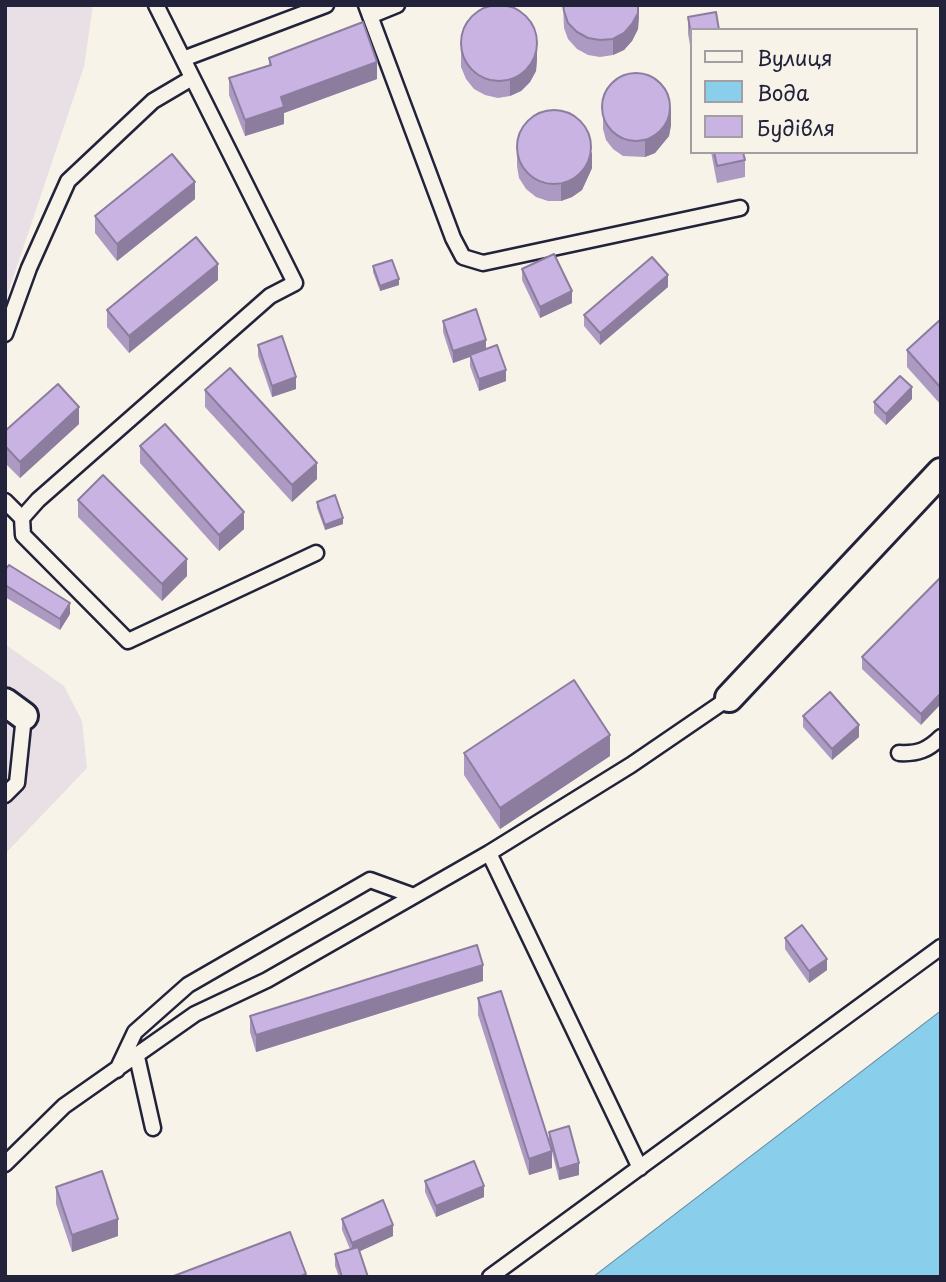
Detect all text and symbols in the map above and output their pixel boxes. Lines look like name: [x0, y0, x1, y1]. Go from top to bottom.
legend: [690, 28, 918, 154]
text: Вулиця: [757, 41, 833, 73]
text: Вода: [757, 76, 809, 108]
text: Будівля: [757, 111, 835, 143]

